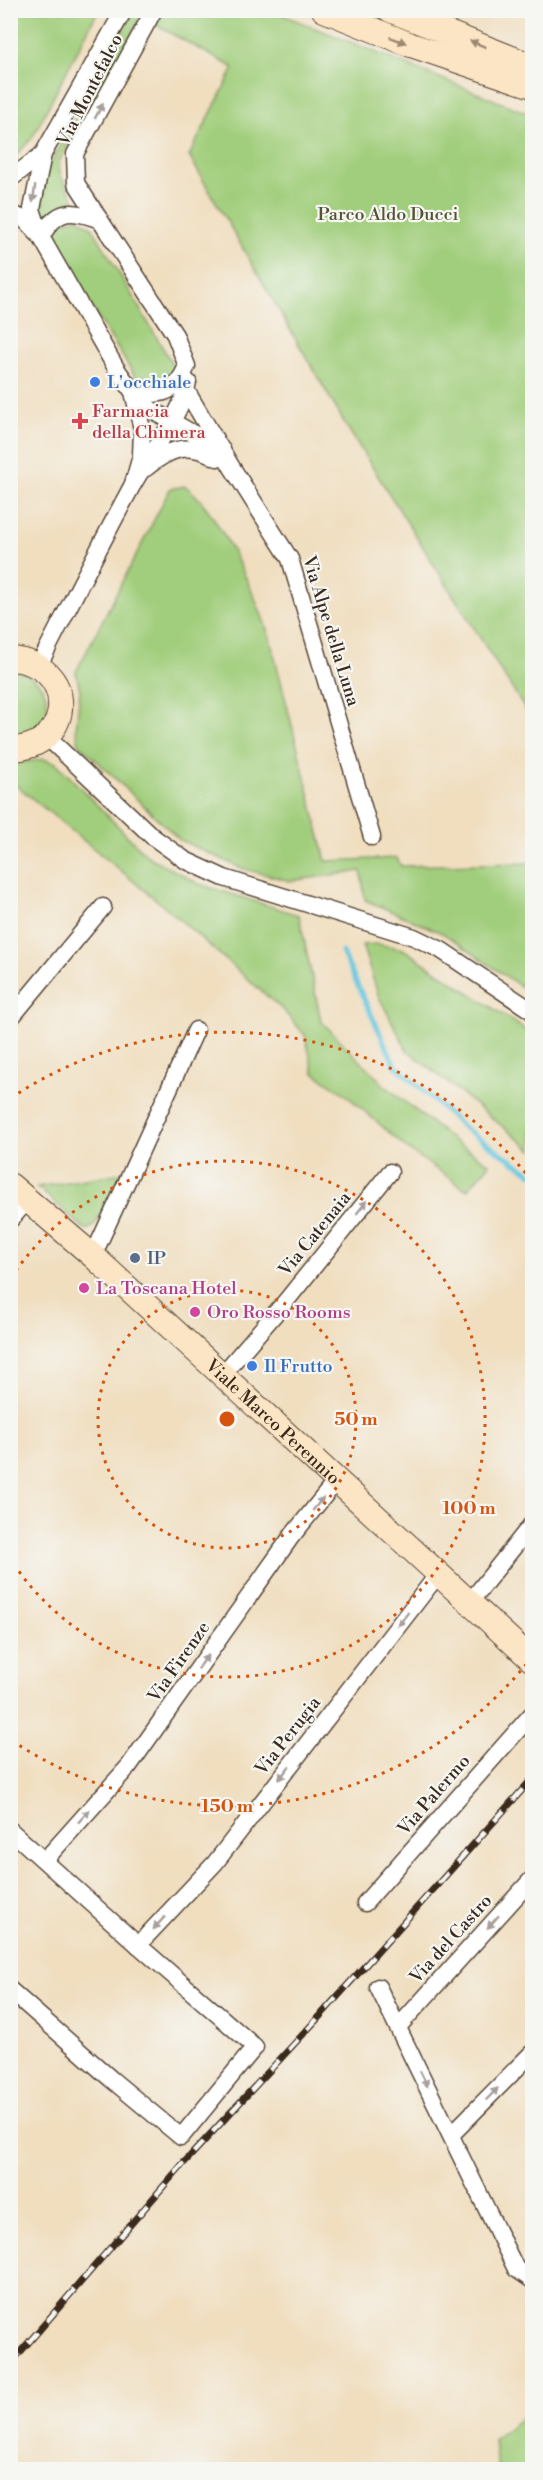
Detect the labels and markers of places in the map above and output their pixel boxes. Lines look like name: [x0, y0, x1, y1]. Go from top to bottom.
place label: L'occhiale: [107, 371, 191, 394]
marker: L'occhiale: [88, 375, 102, 389]
place label: Farmacia della Chimera: [92, 400, 206, 444]
marker: Farmacia della Chimera: [73, 414, 87, 428]
place label: IP: [147, 1247, 166, 1270]
marker: IP: [128, 1251, 142, 1265]
place label: La Toscana Hotel: [96, 1277, 237, 1300]
marker: La Toscana Hotel: [77, 1281, 91, 1295]
place label: Oro Rosso Rooms: [207, 1301, 351, 1324]
marker: Oro Rosso Rooms: [188, 1305, 202, 1319]
place label: Il Frutto: [264, 1355, 333, 1378]
marker: Il Frutto: [245, 1359, 259, 1373]
centre of rings: [217, 1409, 237, 1429]

